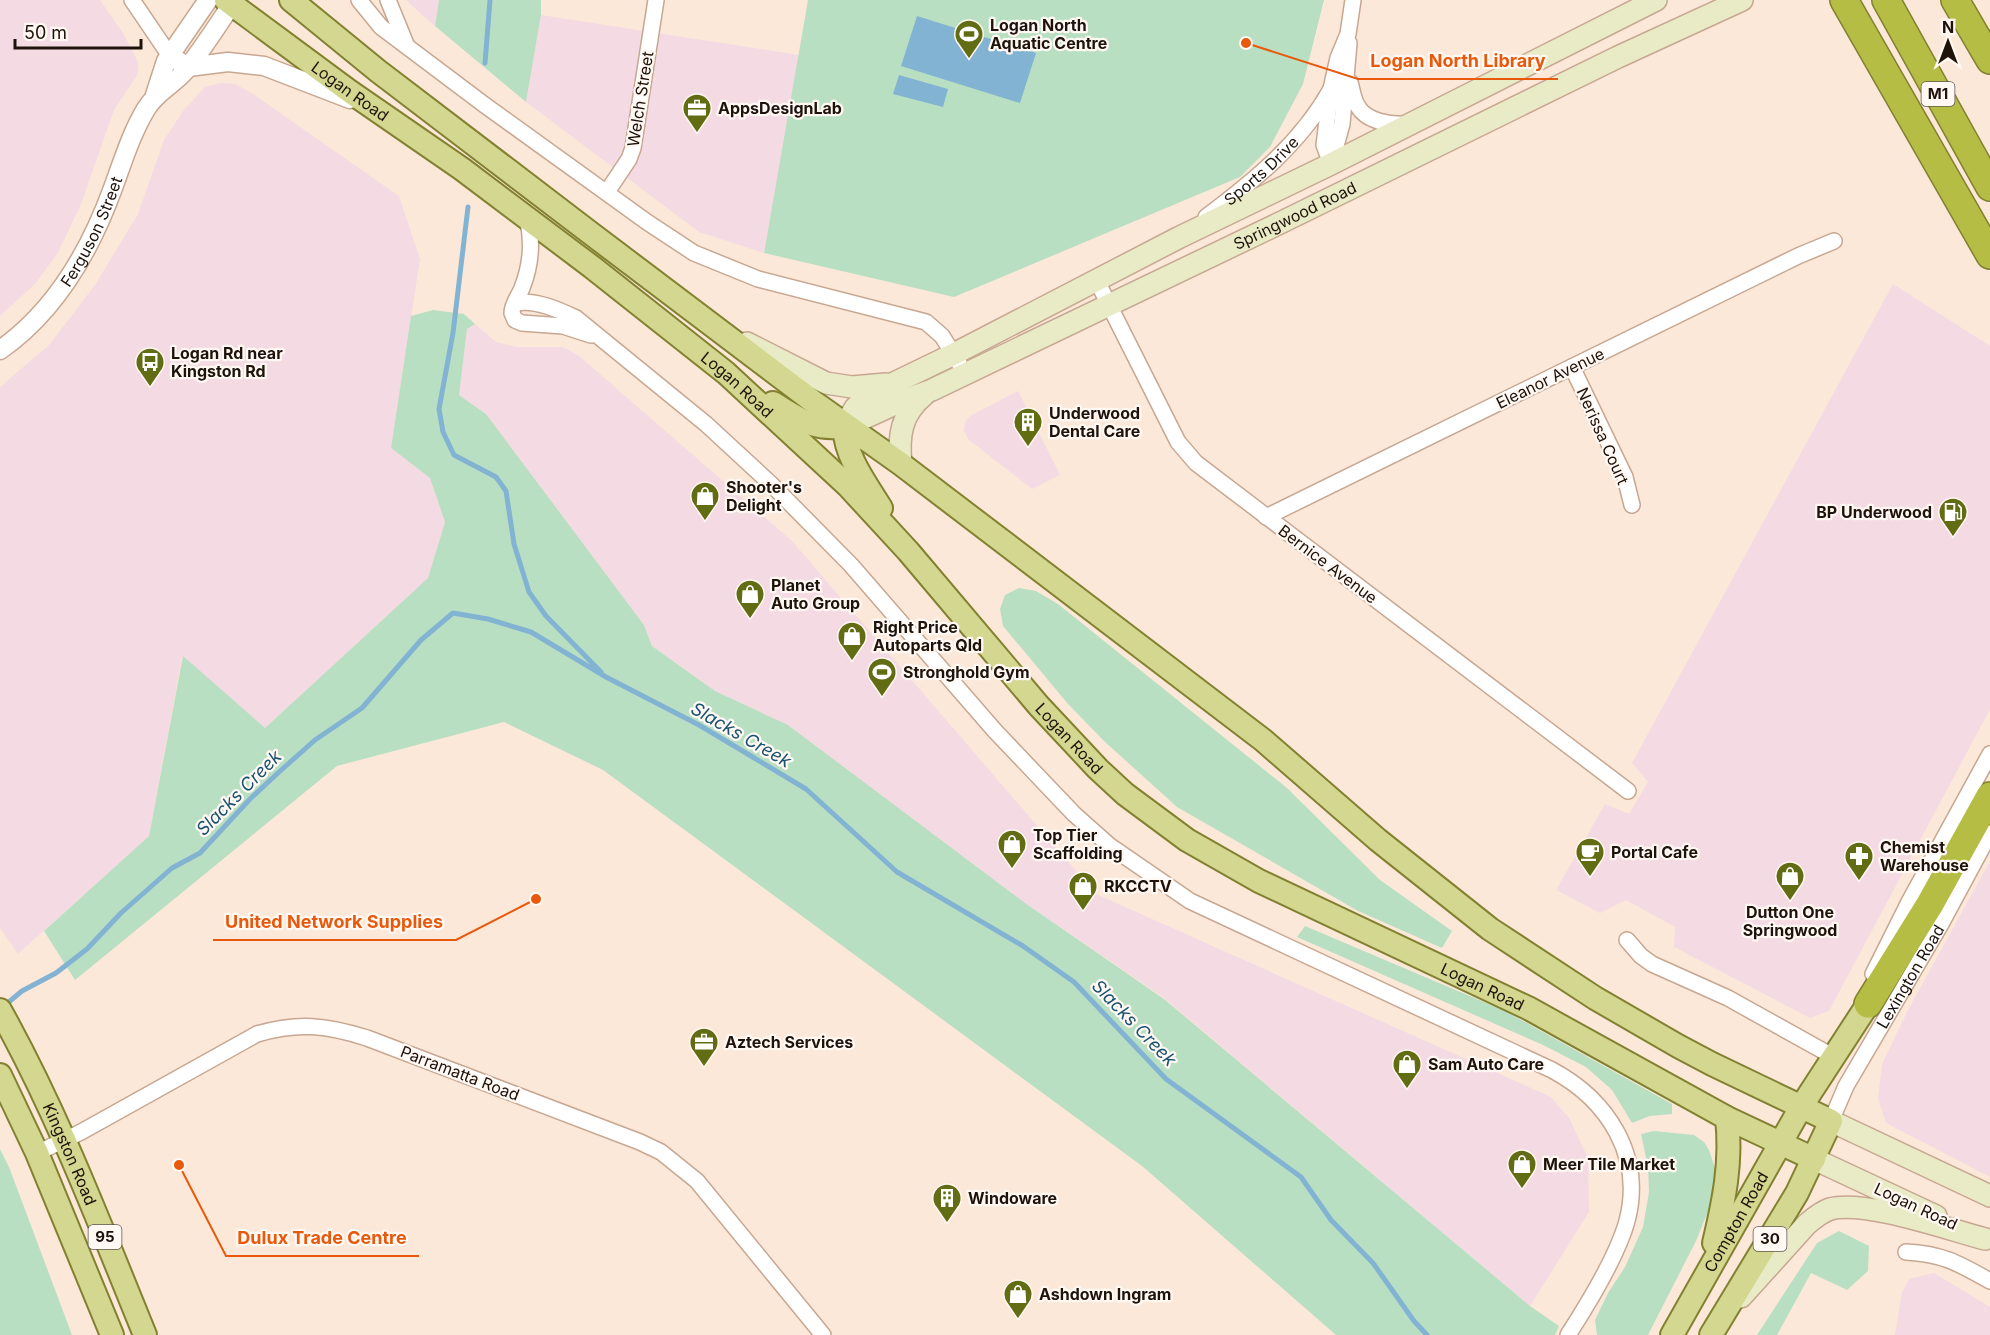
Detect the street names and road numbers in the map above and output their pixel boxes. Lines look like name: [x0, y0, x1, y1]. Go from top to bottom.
street label: Welch Street: [623, 50, 657, 148]
street label: Logan Road: [308, 57, 393, 125]
road number: M1: [1922, 82, 1954, 106]
street label: Sports Drive: [1220, 132, 1303, 210]
street label: Ferguson Street: [56, 174, 126, 291]
street label: Springwood Road: [1230, 177, 1360, 254]
street label: Eleanor Avenue: [1493, 343, 1607, 413]
street label: Logan Road: [697, 347, 778, 422]
street label: Nerissa Court: [1573, 384, 1633, 488]
street label: Bernice Avenue: [1275, 520, 1381, 608]
street label: Logan Road: [1031, 699, 1107, 778]
street label: Lexington Road: [1872, 921, 1948, 1032]
street label: Logan Road: [1438, 958, 1527, 1015]
street label: Parramatta Road: [398, 1041, 522, 1105]
street label: Kingston Road: [39, 1099, 101, 1208]
street label: Compton Road: [1700, 1168, 1772, 1276]
street label: Logan Road: [1871, 1178, 1961, 1234]
road number: 95: [88, 1225, 122, 1249]
road number: 30: [1754, 1227, 1786, 1251]

